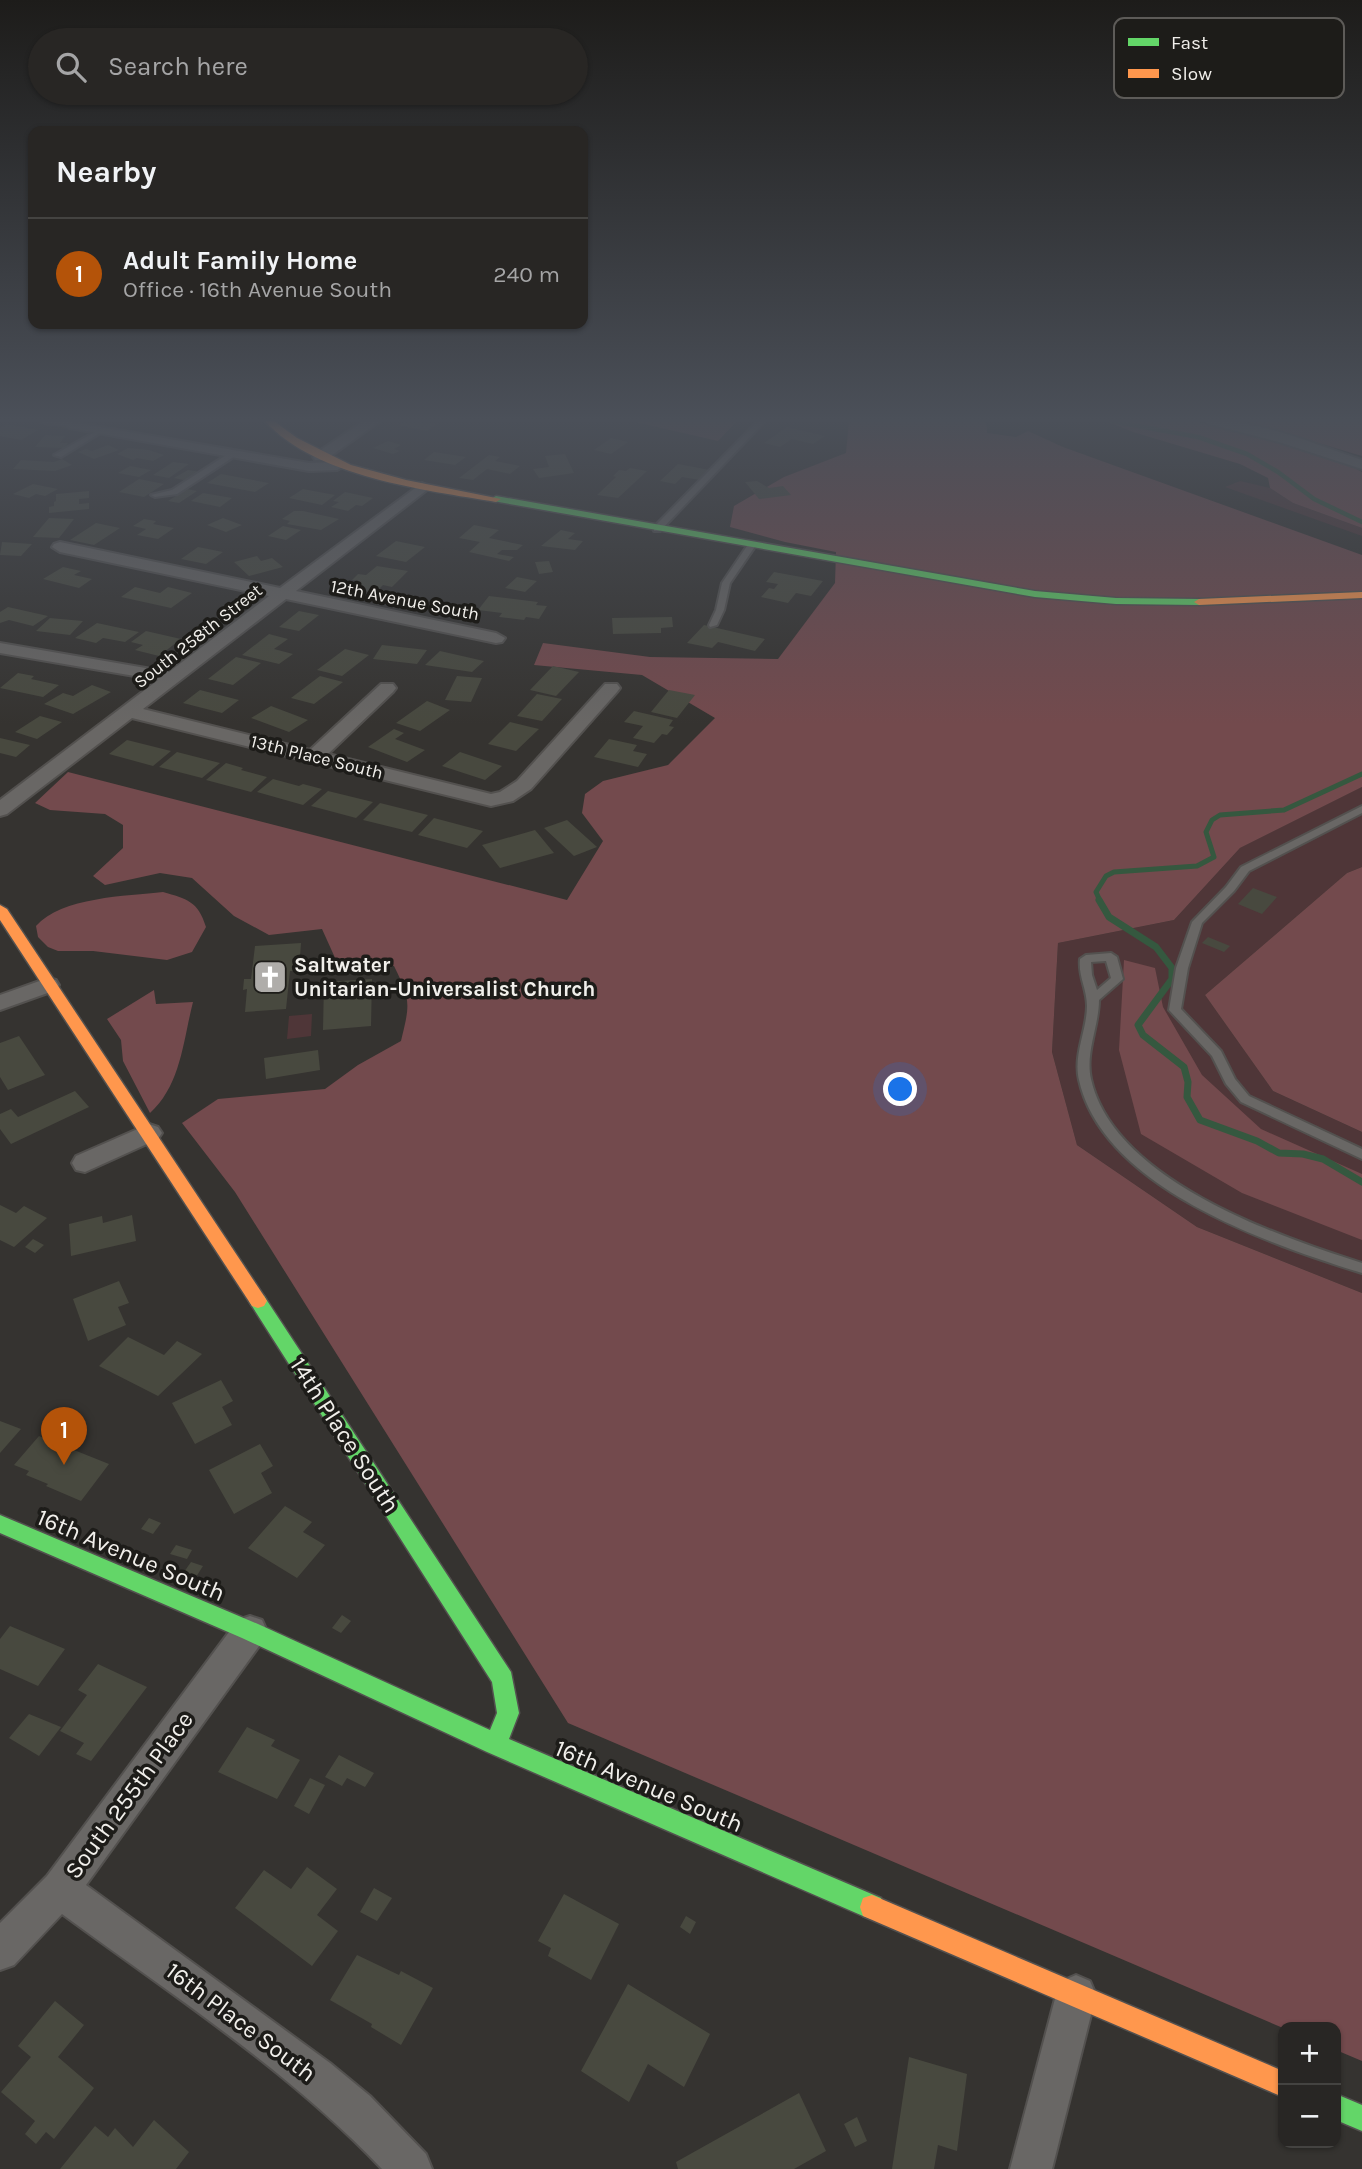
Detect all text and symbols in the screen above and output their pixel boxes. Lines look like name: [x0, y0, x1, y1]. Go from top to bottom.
legend: [1114, 18, 1344, 98]
search box: [28, 28, 588, 105]
text: Fast: [1171, 32, 1208, 54]
icon: search: [52, 48, 90, 86]
text: Search here: [108, 51, 248, 82]
text: Slow: [1171, 63, 1212, 85]
text: Nearby: [56, 154, 156, 190]
text: Adult Family Home: [123, 245, 357, 276]
text: 1: [75, 261, 83, 288]
text: 240 m: [493, 261, 560, 288]
text: Office · 16th Avenue South: [123, 276, 392, 303]
street label: 12th Avenue South: [329, 575, 481, 625]
street label: South 258th Street: [130, 579, 267, 693]
street label: 13th Place South: [249, 730, 385, 784]
place label: Saltwater Unitarian-Universalist Church: [294, 953, 595, 1001]
church icon: Saltwater Unitarian-Universalist Church: [251, 958, 289, 996]
your location: [883, 1072, 917, 1106]
street label: 14th Place South: [284, 1352, 406, 1518]
pin: 1: [41, 1407, 87, 1465]
street label: 16th Avenue South: [33, 1503, 229, 1607]
street label: South 255th Place: [59, 1706, 199, 1884]
street label: 16th Avenue South: [551, 1734, 747, 1838]
street label: 16th Place South: [161, 1957, 321, 2087]
map controls: [1278, 2022, 1341, 2148]
button: +: [1278, 2022, 1341, 2085]
button: −: [1278, 2085, 1341, 2148]

